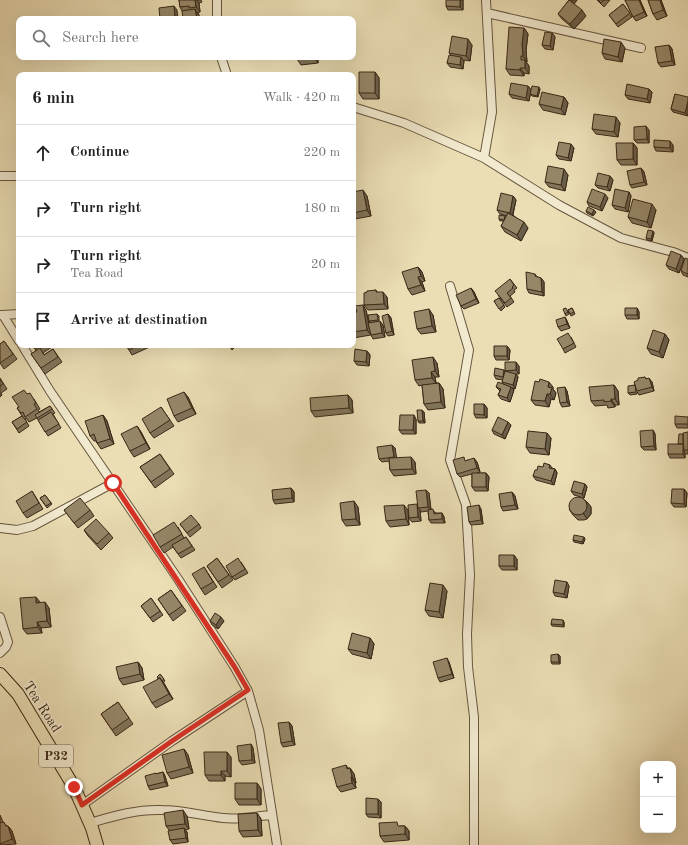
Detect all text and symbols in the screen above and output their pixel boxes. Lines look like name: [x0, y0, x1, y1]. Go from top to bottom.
search box: [16, 16, 356, 60]
icon: search: [30, 27, 52, 49]
text: Search here: [62, 31, 139, 46]
text: 6 min: [32, 90, 75, 107]
text: Walk · 420 m: [263, 91, 340, 104]
icon: ahead: [32, 142, 54, 164]
text: Continue: [70, 145, 129, 160]
text: 220 m: [303, 146, 340, 159]
icon: right: [32, 198, 54, 220]
text: Turn right: [70, 201, 141, 216]
text: 180 m: [303, 202, 340, 215]
text: Turn right: [70, 249, 141, 264]
icon: right: [32, 254, 54, 276]
text: 20 m: [311, 258, 340, 271]
text: Tea Road: [70, 267, 123, 280]
icon: arrive: [32, 310, 54, 332]
text: Arrive at destination: [70, 313, 208, 328]
route start: [104, 474, 122, 492]
street label: Tea Road: [20, 679, 64, 735]
road number: P32: [39, 745, 73, 767]
map controls: [640, 761, 676, 833]
button: +: [640, 761, 676, 797]
route end: [65, 778, 83, 796]
button: −: [640, 797, 676, 833]

